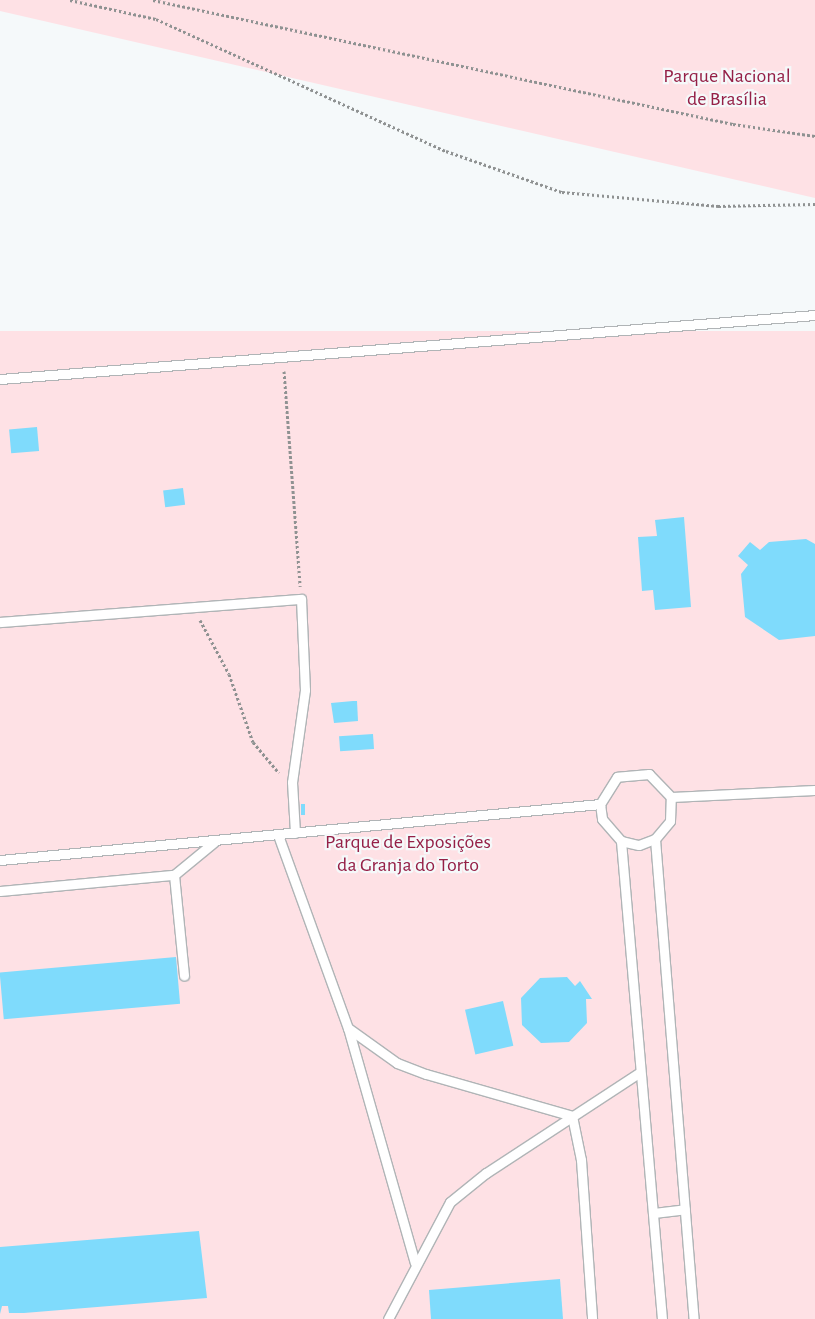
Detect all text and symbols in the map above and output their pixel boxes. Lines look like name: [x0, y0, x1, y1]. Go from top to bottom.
park label: Parque Nacional de Brasília: [663, 64, 791, 111]
park label: Parque de Exposições da Granja do Torto: [325, 831, 491, 878]

